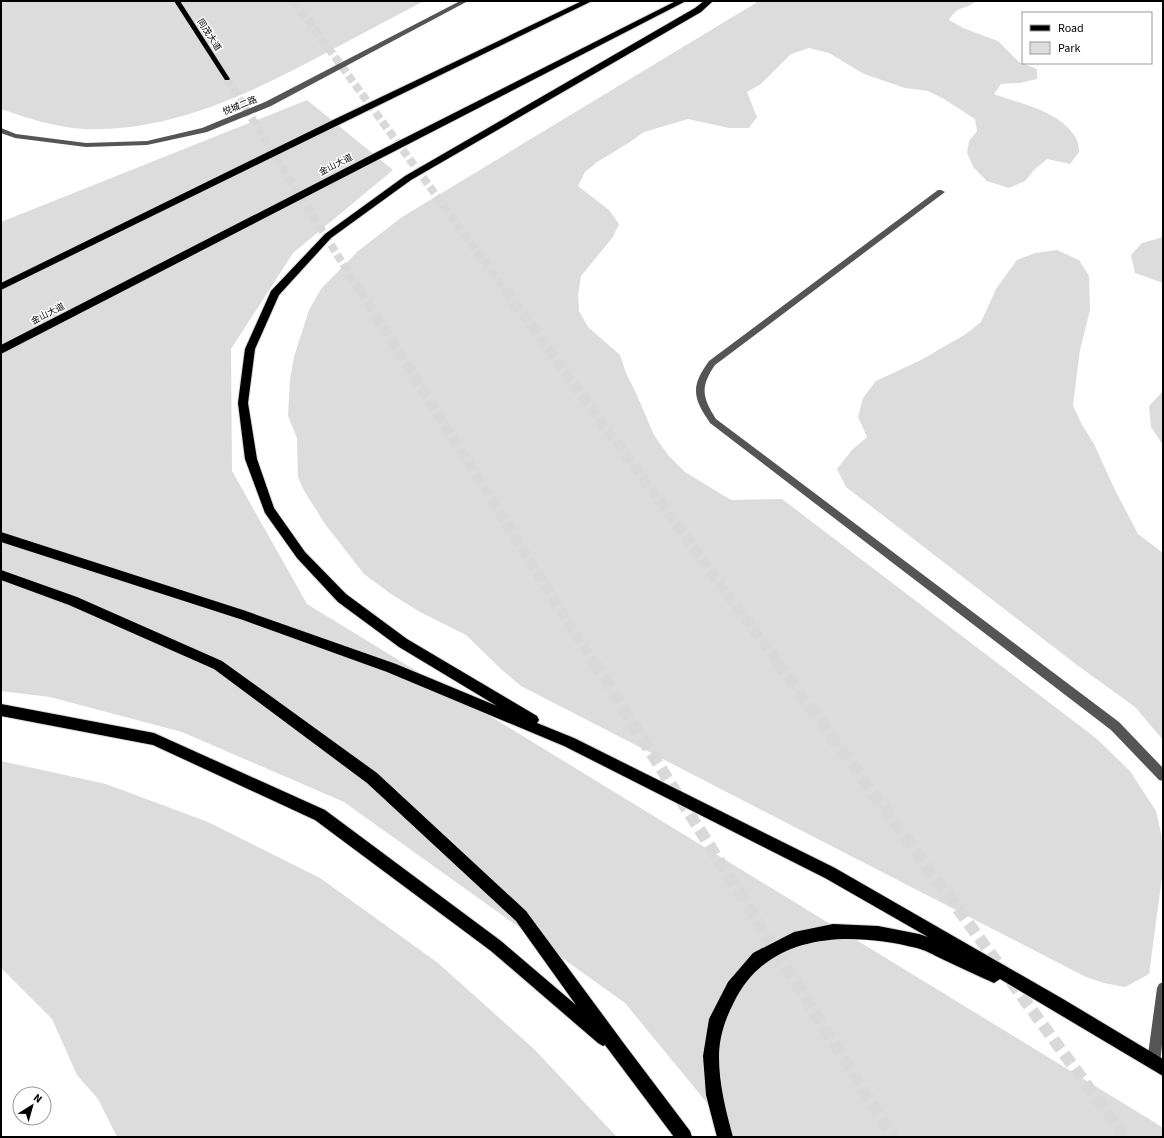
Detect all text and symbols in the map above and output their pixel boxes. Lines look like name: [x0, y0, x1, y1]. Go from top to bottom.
legend: [1022, 12, 1152, 64]
street label: 同茂大道: [194, 16, 224, 54]
text: Road: [1058, 20, 1084, 37]
text: Park: [1058, 40, 1080, 57]
street label: 悦城二路: [221, 93, 259, 119]
street label: 金山大道: [317, 151, 355, 179]
street label: 金山大道: [29, 300, 67, 328]
north arrow: [12, 1086, 52, 1126]
text: N: [30, 1090, 45, 1107]

